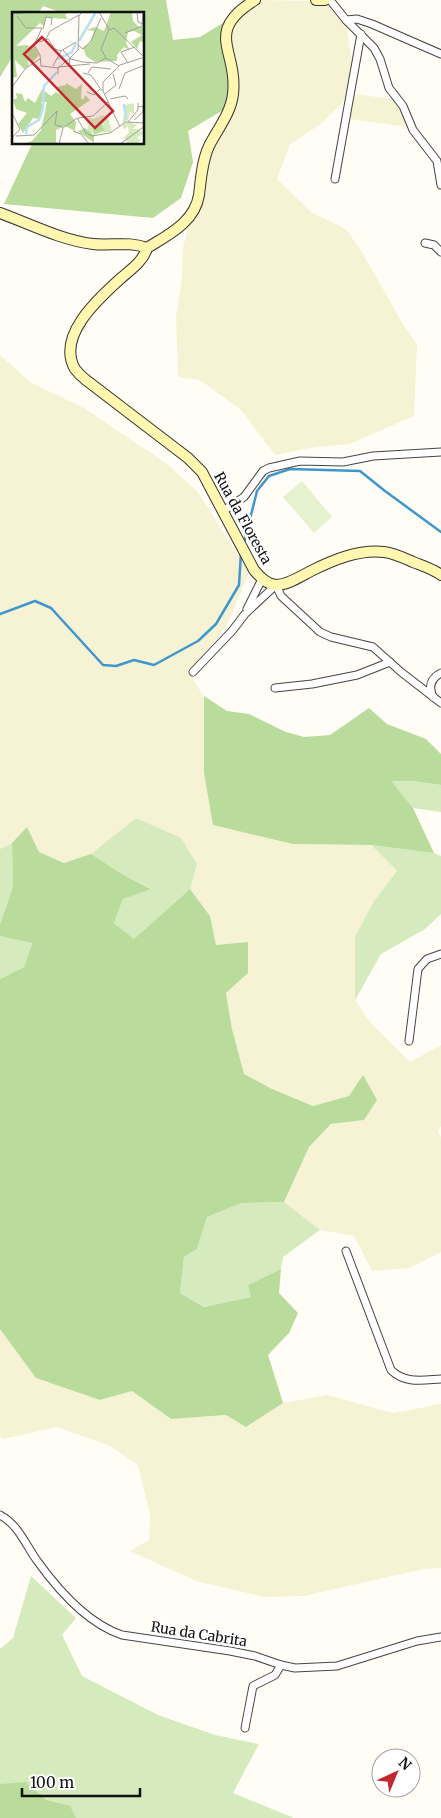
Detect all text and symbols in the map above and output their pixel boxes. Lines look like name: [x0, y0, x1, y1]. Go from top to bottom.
inset map: [12, 12, 145, 145]
street label: Rua da Floresta: [210, 469, 276, 568]
street label: Rua da Cabrita: [150, 1618, 249, 1651]
north arrow: [371, 1748, 421, 1798]
text: N: [395, 1753, 415, 1774]
scale bar: [22, 1766, 140, 1798]
text: 100 m: [30, 1773, 74, 1792]

